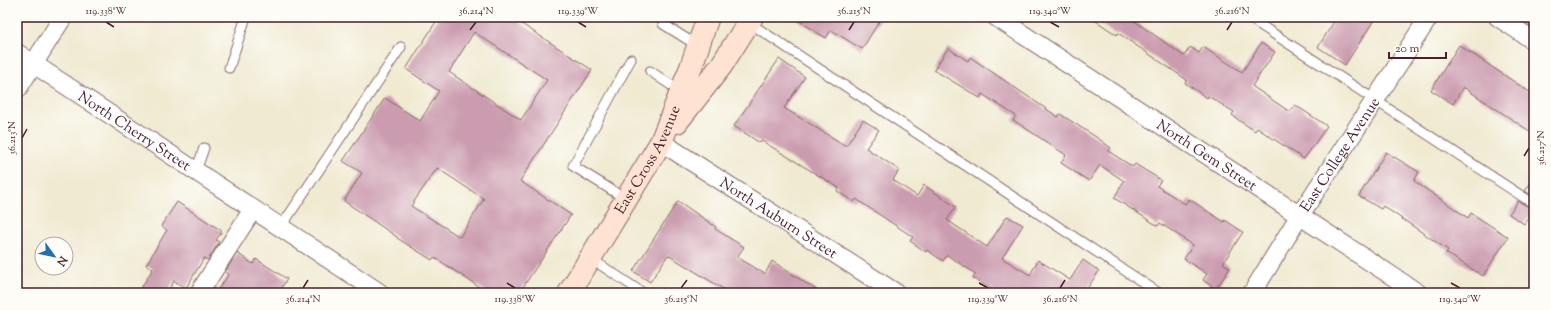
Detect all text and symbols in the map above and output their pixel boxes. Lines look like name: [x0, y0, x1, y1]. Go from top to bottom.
text: 119.338°W: [86, 4, 126, 19]
text: 36.214°N: [459, 4, 493, 19]
text: 119.339°W: [558, 4, 598, 19]
text: 36.215°N: [837, 4, 871, 19]
text: 119.340°W: [1029, 4, 1071, 19]
text: 36.216°N: [1215, 4, 1249, 19]
scale bar: [1389, 34, 1446, 60]
text: 20 m: [1395, 40, 1420, 58]
street label: North Cherry Street: [73, 87, 194, 177]
street label: East College Avenue: [1296, 94, 1386, 217]
street label: East Cross Avenue: [610, 103, 687, 219]
street label: North Gem Street: [1152, 116, 1261, 197]
text: 36.213°N: [5, 121, 20, 155]
text: 36.217°N: [1534, 131, 1549, 165]
street label: North Auburn Street: [715, 173, 841, 265]
north arrow: [34, 236, 74, 276]
text: N: [52, 252, 71, 269]
text: 36.214°N: [286, 292, 320, 307]
text: 119.338°W: [495, 292, 535, 307]
text: 36.215°N: [664, 292, 698, 307]
text: 119.339°W: [968, 292, 1008, 307]
text: 36.216°N: [1043, 292, 1077, 307]
text: 119.340°W: [1439, 292, 1481, 307]

